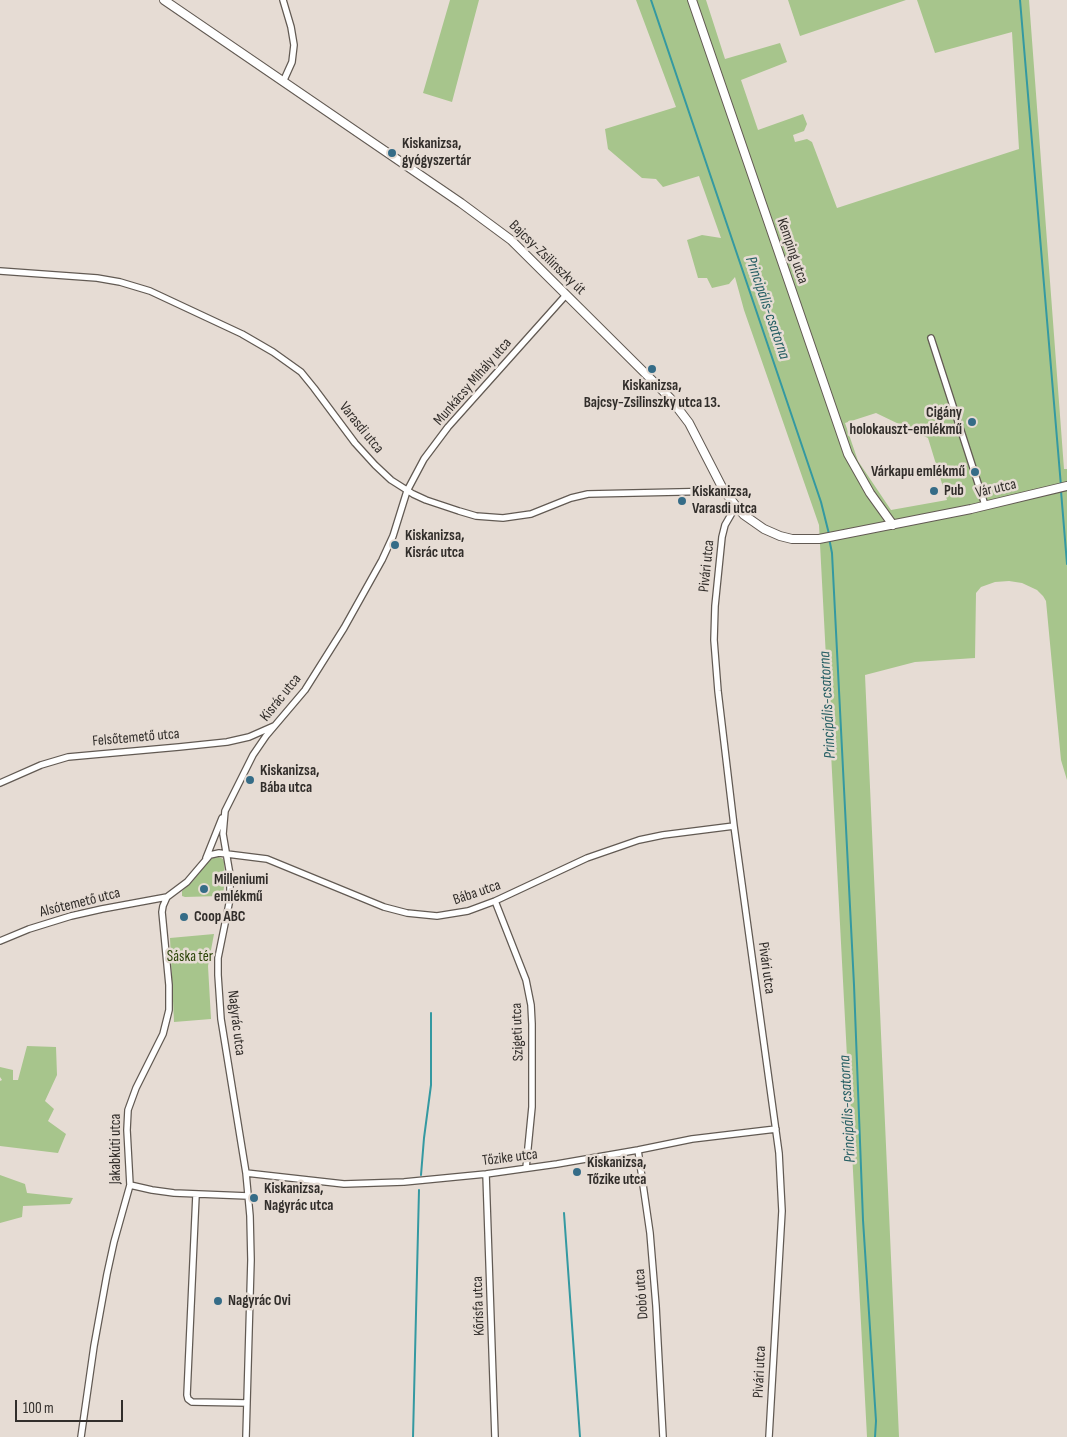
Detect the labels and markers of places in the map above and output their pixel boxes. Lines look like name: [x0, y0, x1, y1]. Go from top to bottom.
place label: Kiskanizsa, gyógyszertár: [402, 135, 471, 170]
marker: Kiskanizsa, gyógyszertár: [386, 147, 398, 159]
marker: Kiskanizsa, Bajcsy-Zsilinszky utca 13.: [646, 363, 658, 375]
place label: Kiskanizsa, Bajcsy-Zsilinszky utca 13.: [584, 377, 720, 412]
place label: Cigány holokauszt-emlékmű: [850, 404, 962, 439]
marker: Cigány holokauszt-emlékmű: [966, 416, 978, 428]
place label: Várkapu emlékmű: [871, 463, 965, 481]
marker: Várkapu emlékmű: [969, 466, 981, 478]
place label: Pub: [944, 482, 964, 500]
place label: Kiskanizsa, Varasdi utca: [692, 483, 757, 518]
marker: Pub: [928, 485, 940, 497]
marker: Kiskanizsa, Varasdi utca: [676, 495, 688, 507]
place label: Kiskanizsa, Kisrác utca: [405, 527, 465, 562]
marker: Kiskanizsa, Kisrác utca: [389, 539, 401, 551]
place label: Kiskanizsa, Bába utca: [260, 762, 320, 797]
marker: Kiskanizsa, Bába utca: [244, 774, 256, 786]
place label: Milleniumi emlékmű: [214, 871, 268, 906]
marker: Milleniumi emlékmű: [198, 883, 210, 895]
place label: Coop ABC: [194, 908, 245, 926]
marker: Coop ABC: [178, 911, 190, 923]
place label: Kiskanizsa, Tőzike utca: [587, 1154, 647, 1189]
marker: Kiskanizsa, Tőzike utca: [571, 1166, 583, 1178]
place label: Kiskanizsa, Nagyrác utca: [264, 1180, 333, 1215]
marker: Kiskanizsa, Nagyrác utca: [248, 1192, 260, 1204]
place label: Nagyrác Ovi: [228, 1292, 291, 1310]
marker: Nagyrác Ovi: [212, 1295, 224, 1307]

